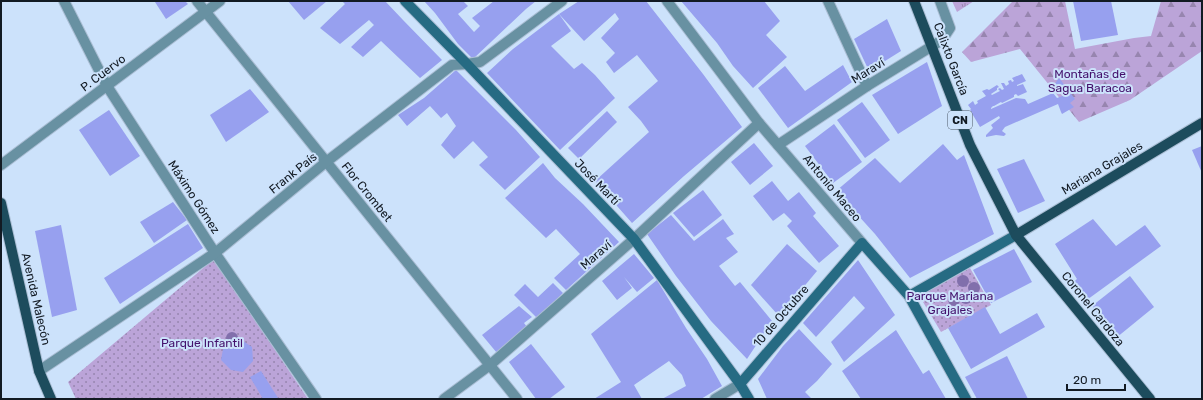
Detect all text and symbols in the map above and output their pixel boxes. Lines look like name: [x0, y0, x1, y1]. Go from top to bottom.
street label: Calixto García: [931, 21, 971, 97]
street label: P. Cuervo: [78, 52, 128, 94]
street label: Maraví: [849, 55, 888, 87]
park label: Montañas de Sagua Baracoa: [1048, 67, 1132, 95]
road number: CN: [948, 111, 972, 129]
street label: Mariana Grajales: [1059, 138, 1145, 198]
street label: Frank País: [266, 149, 320, 197]
street label: Antonio Maceo: [800, 152, 864, 224]
street label: José Martí: [572, 156, 623, 209]
street label: Máximo Gómez: [165, 158, 223, 236]
street label: Flor Crombet: [339, 159, 395, 225]
street label: Maraví: [578, 237, 615, 272]
street label: Avenida Malecón: [19, 251, 53, 347]
street label: Coronel Cardoza: [1059, 269, 1127, 349]
street label: 10 de Octubre: [750, 282, 812, 350]
park label: Parque Mariana Grajales: [907, 289, 993, 317]
park label: Parque Infantil: [161, 336, 243, 350]
scale bar: [1067, 366, 1125, 392]
text: 20 m: [1073, 373, 1101, 387]

